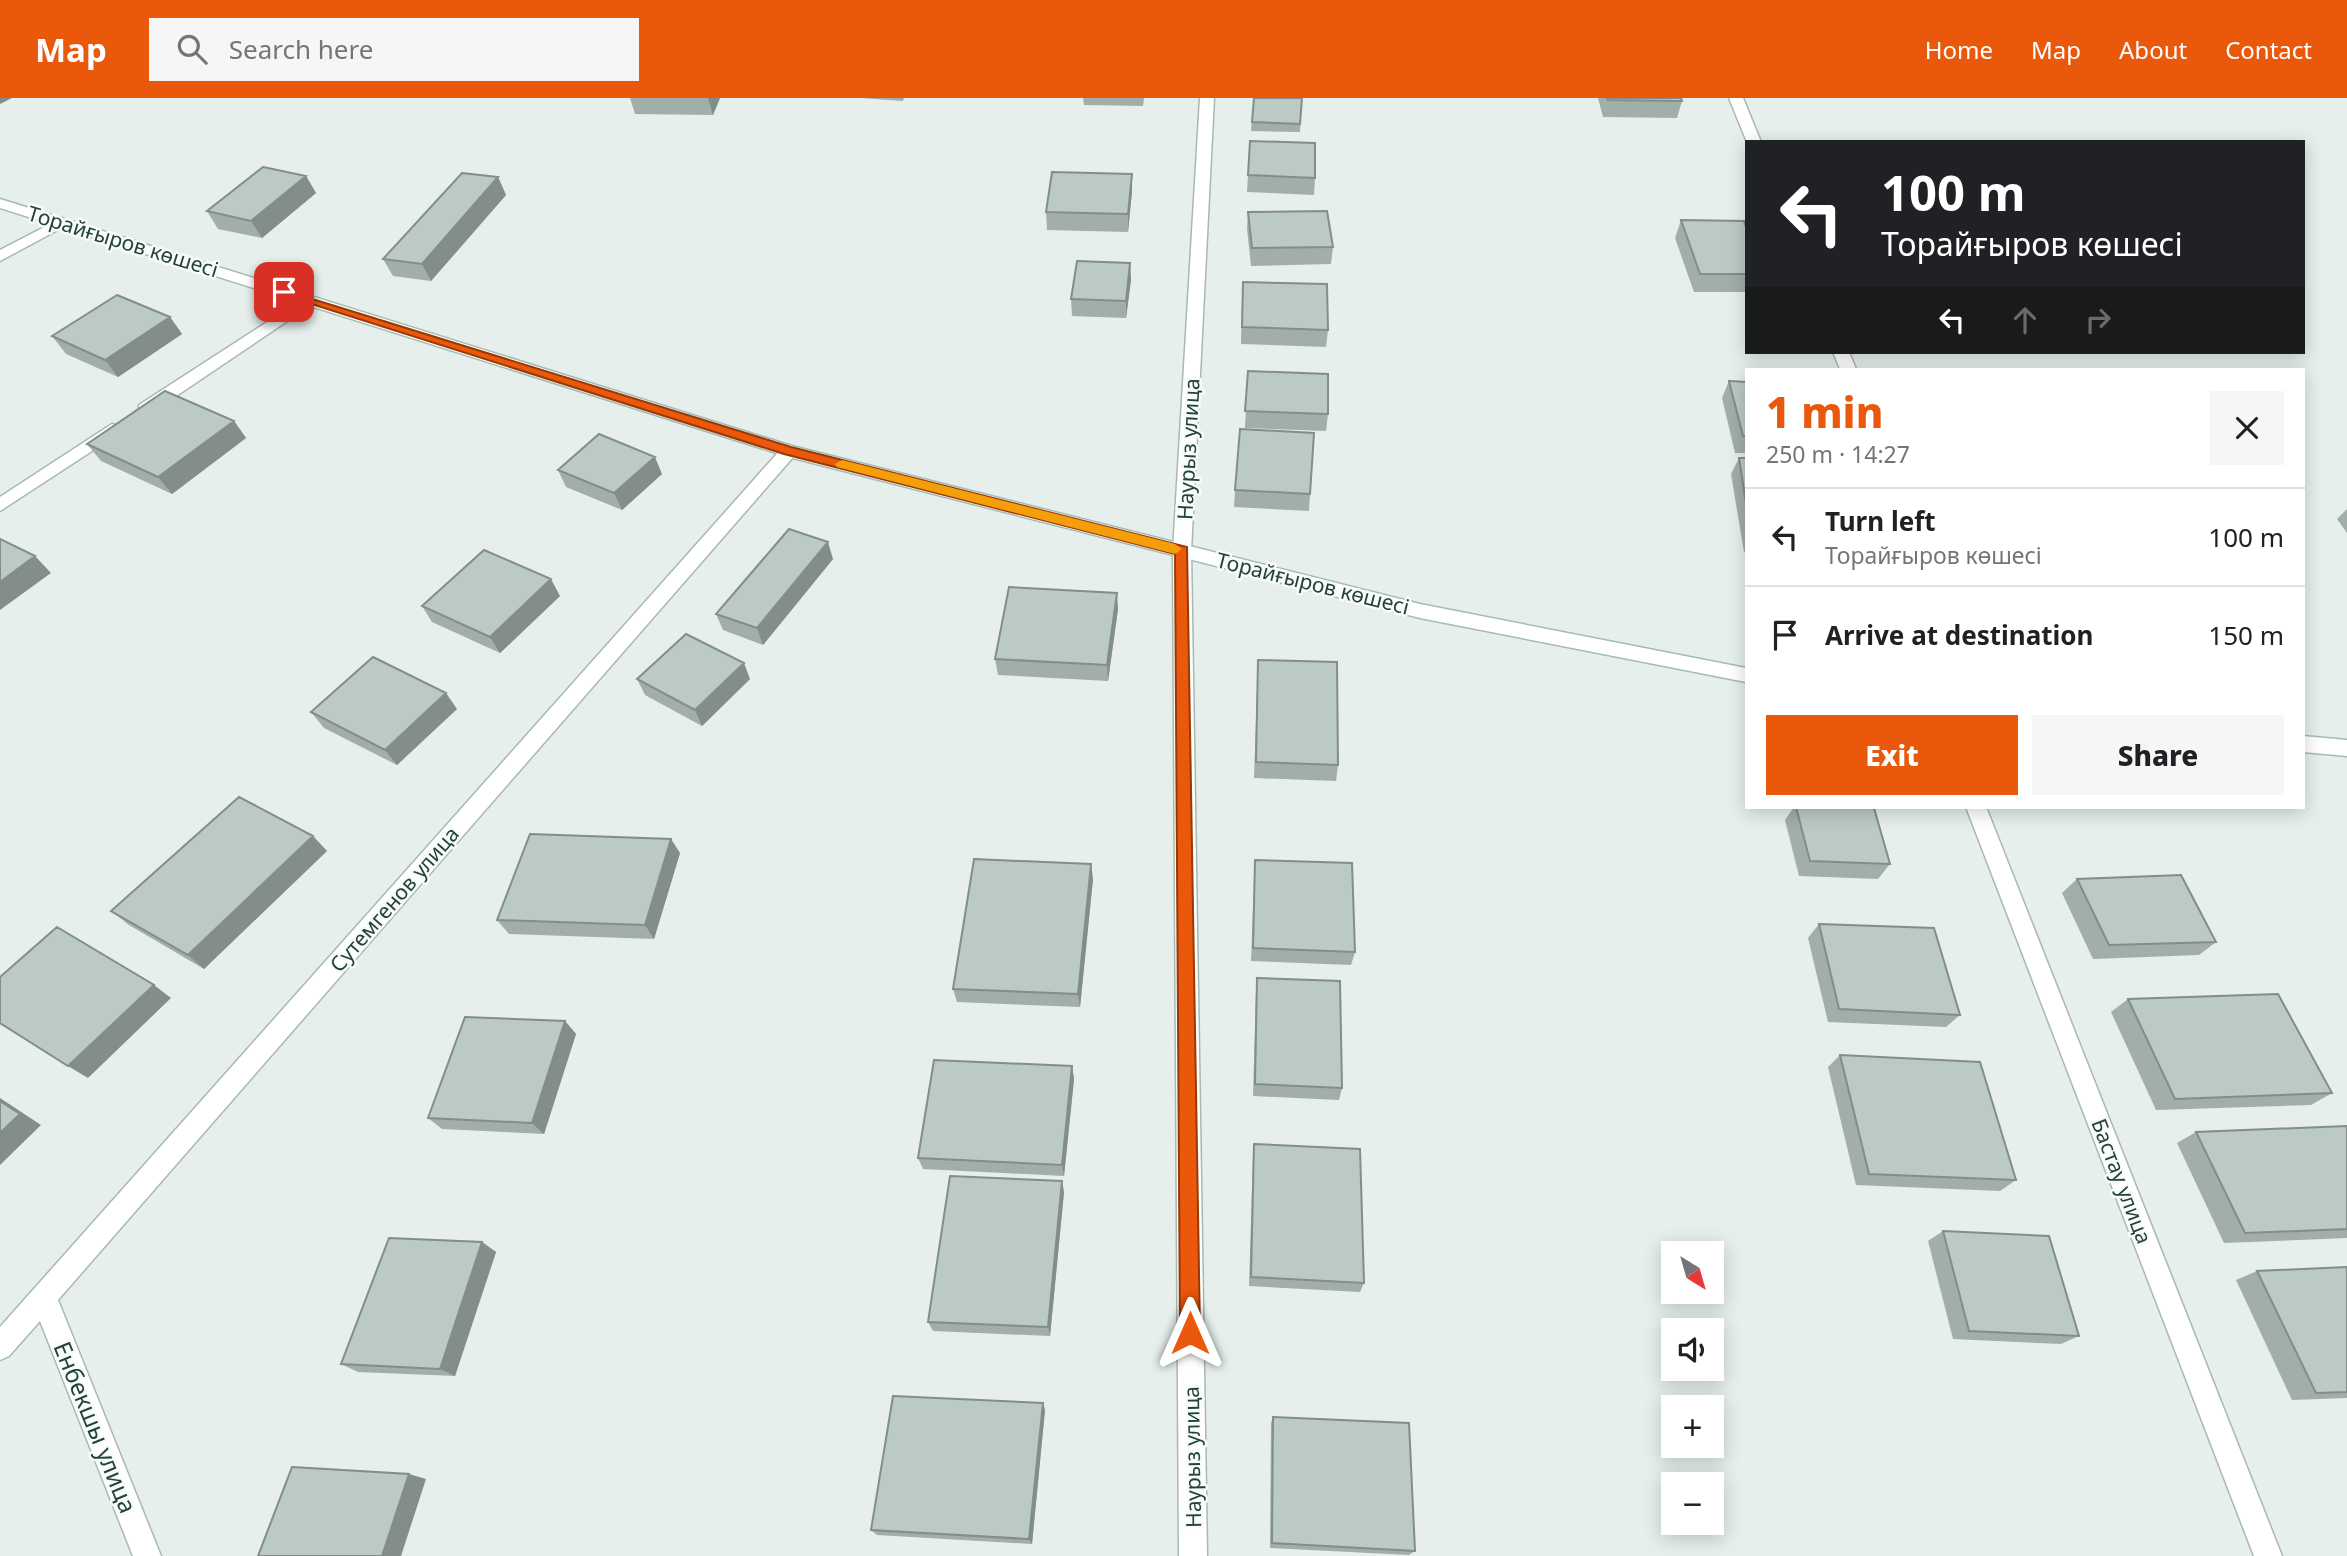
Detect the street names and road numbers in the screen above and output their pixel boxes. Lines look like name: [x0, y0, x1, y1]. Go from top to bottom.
street label: Торайғыров көшесі: [24, 199, 222, 283]
street label: Наурыз улица: [1170, 378, 1206, 520]
street label: Торайғыров көшесі: [1214, 545, 1412, 621]
street label: Сутемгенов улица: [323, 820, 465, 978]
street label: Бастау улица: [2085, 1114, 2159, 1248]
street label: Енбекшы улица: [47, 1336, 145, 1518]
street label: Наурыз улица: [1177, 1386, 1207, 1528]

